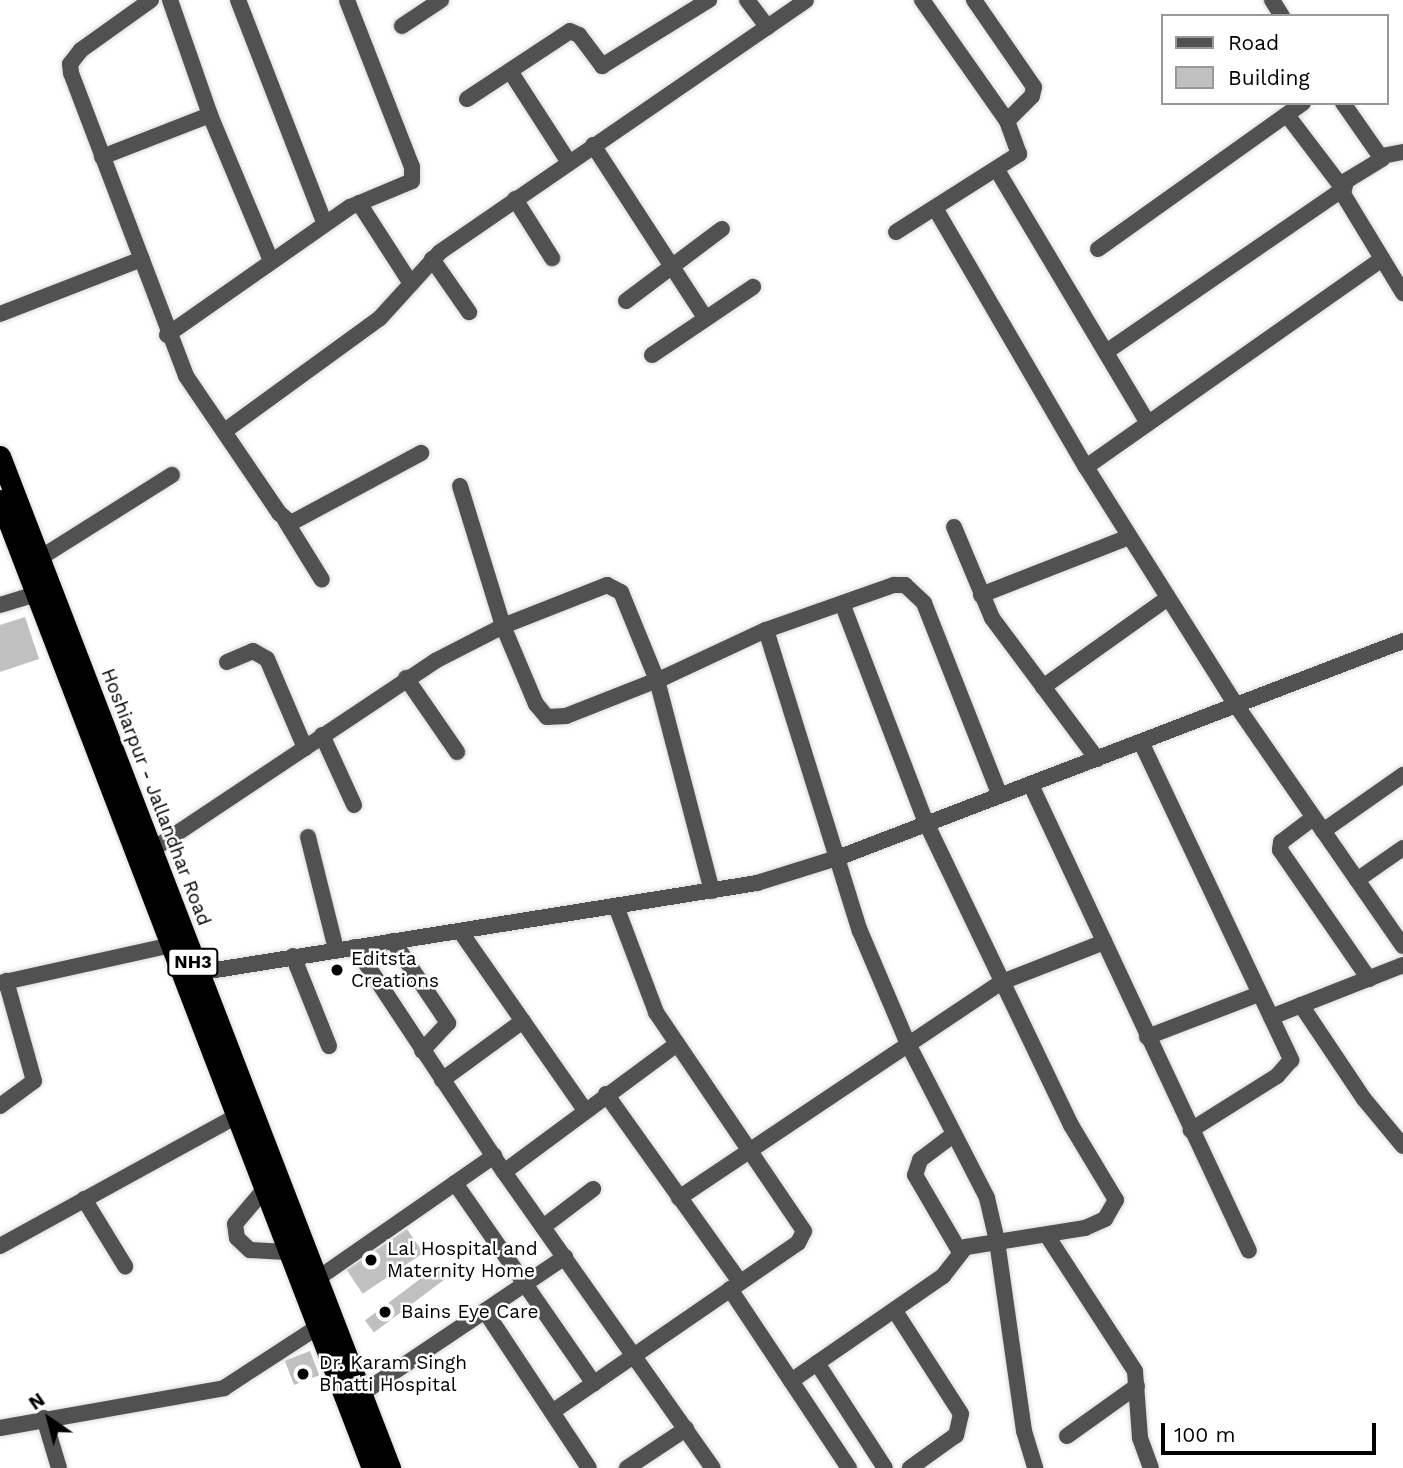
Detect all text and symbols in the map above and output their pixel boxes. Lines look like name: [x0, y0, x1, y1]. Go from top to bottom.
legend: [1162, 14, 1389, 105]
text: Road: [1228, 30, 1279, 55]
text: Building: [1228, 65, 1310, 90]
street label: Hoshiarpur - Jallandhar Road: [96, 665, 216, 929]
road number: NH3: [167, 947, 219, 976]
place label: Editsta Creations: [351, 948, 439, 992]
marker: Editsta Creations: [329, 962, 345, 978]
place label: Lal Hospital and Maternity Home: [387, 1238, 539, 1282]
marker: Lal Hospital and Maternity Home: [361, 1250, 381, 1270]
place label: Bains Eye Care: [401, 1301, 538, 1323]
marker: Bains Eye Care: [375, 1302, 395, 1322]
place label: Dr. Karam Singh Bhatti Hospital: [319, 1352, 467, 1396]
marker: Dr. Karam Singh Bhatti Hospital: [293, 1364, 313, 1384]
north arrow: [14, 1384, 84, 1454]
text: N: [24, 1388, 49, 1415]
scale bar: [1165, 1408, 1380, 1452]
text: 100 m: [1174, 1422, 1236, 1447]

